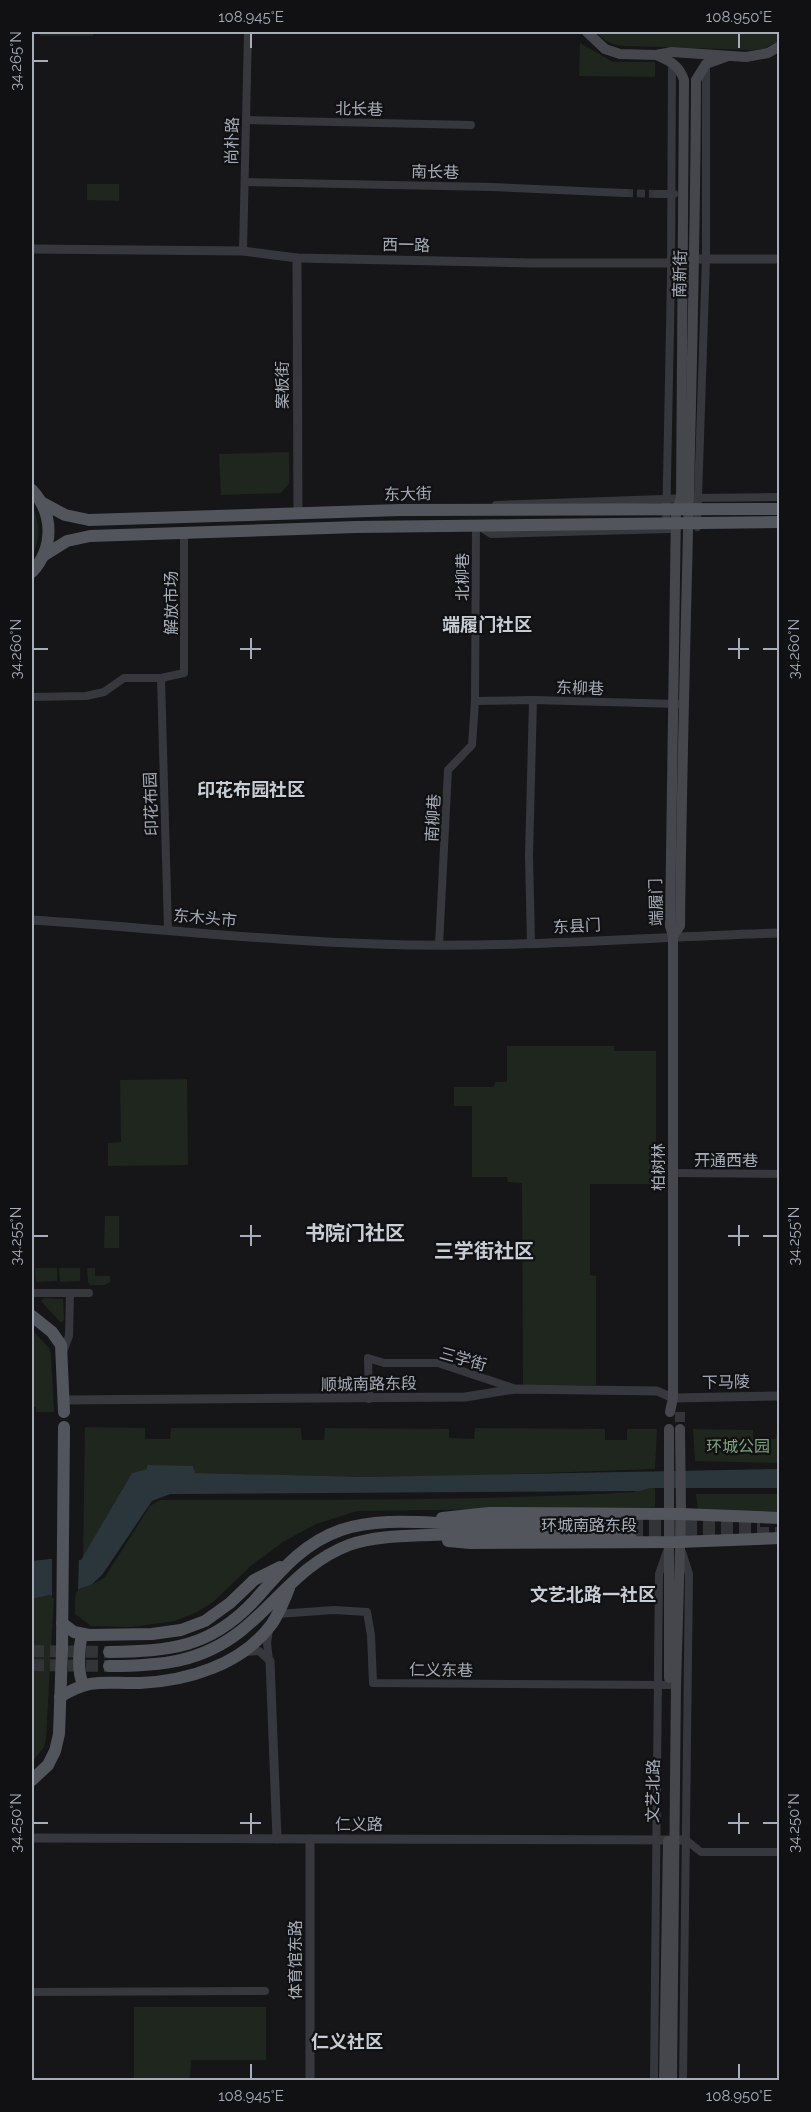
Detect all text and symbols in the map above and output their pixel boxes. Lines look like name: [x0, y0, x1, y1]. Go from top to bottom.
text: 108.945°E: [218, 8, 284, 26]
text: 108.950°E: [706, 8, 772, 26]
text: 34.265°N: [7, 31, 25, 91]
street label: 北长巷: [335, 99, 383, 119]
street label: 尚朴路: [222, 117, 242, 165]
street label: 南长巷: [411, 162, 459, 182]
street label: 西一路: [382, 235, 430, 255]
street label: 南新街: [670, 250, 690, 298]
street label: 案板街: [273, 361, 292, 409]
street label: 东大街: [384, 484, 432, 504]
street label: 北柳巷: [453, 553, 472, 601]
street label: 解放市场: [162, 571, 181, 635]
district label: 端履门社区: [442, 614, 532, 635]
text: 34.260°N: [7, 619, 25, 679]
text: 34.260°N: [785, 619, 803, 679]
street label: 东柳巷: [556, 678, 604, 698]
street label: 印花布园: [140, 772, 162, 836]
district label: 印花布园社区: [197, 779, 305, 800]
street label: 南柳巷: [422, 794, 444, 842]
street label: 端履门: [646, 878, 666, 926]
street label: 东木头市: [172, 906, 238, 930]
street label: 东县门: [553, 915, 601, 937]
street label: 柏树林: [649, 1143, 668, 1191]
street label: 开通西巷: [694, 1151, 758, 1170]
text: 34.255°N: [7, 1207, 25, 1265]
text: 34.255°N: [785, 1207, 803, 1265]
district label: 书院门社区: [305, 1221, 405, 1245]
district label: 三学街社区: [434, 1239, 534, 1263]
street label: 三学街: [437, 1343, 489, 1375]
street label: 下马陵: [702, 1372, 750, 1392]
street label: 顺城南路东段: [321, 1374, 417, 1394]
park label: 环城公园: [706, 1437, 770, 1456]
street label: 环城南路东段: [541, 1516, 637, 1535]
district label: 文艺北路一社区: [530, 1584, 656, 1605]
street label: 仁义东巷: [409, 1660, 473, 1680]
street label: 文艺北路: [643, 1759, 663, 1823]
text: 34.250°N: [7, 1793, 25, 1853]
text: 34.250°N: [785, 1793, 803, 1853]
street label: 仁义路: [335, 1815, 383, 1834]
street label: 体育馆东路: [286, 1920, 305, 2000]
district label: 仁义社区: [311, 2031, 383, 2052]
text: 108.945°E: [218, 2087, 284, 2105]
text: 108.950°E: [706, 2087, 772, 2105]

